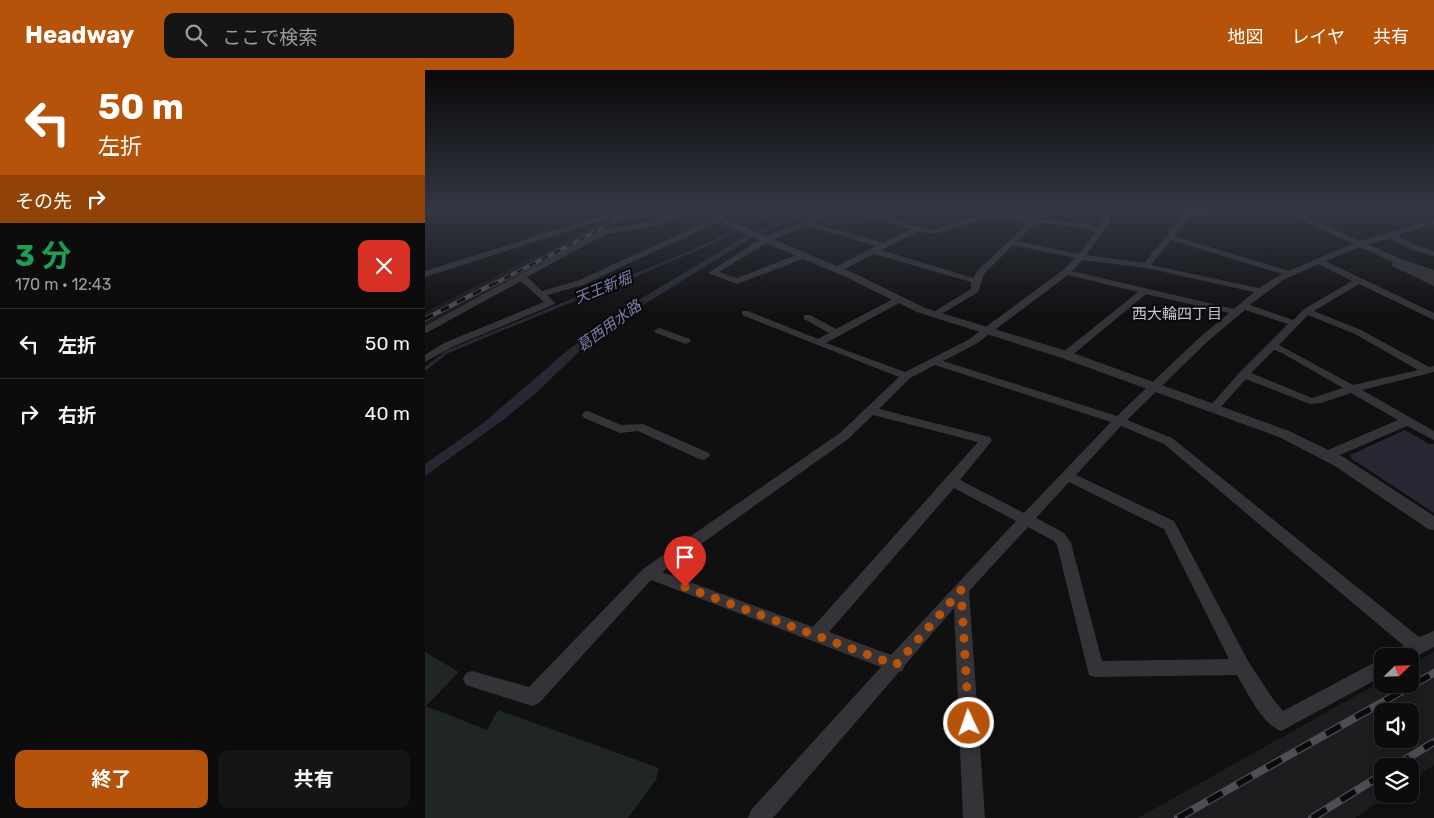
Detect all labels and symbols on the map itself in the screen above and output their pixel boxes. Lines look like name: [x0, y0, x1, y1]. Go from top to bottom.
water label: 天王新堀: [572, 268, 636, 308]
water label: 葛西用水路: [573, 296, 646, 355]
district label: 西大輪四丁目: [1132, 305, 1222, 323]
pin: [664, 536, 706, 587]
north arrow: [1374, 648, 1419, 692]
position arrow: [942, 696, 994, 748]

